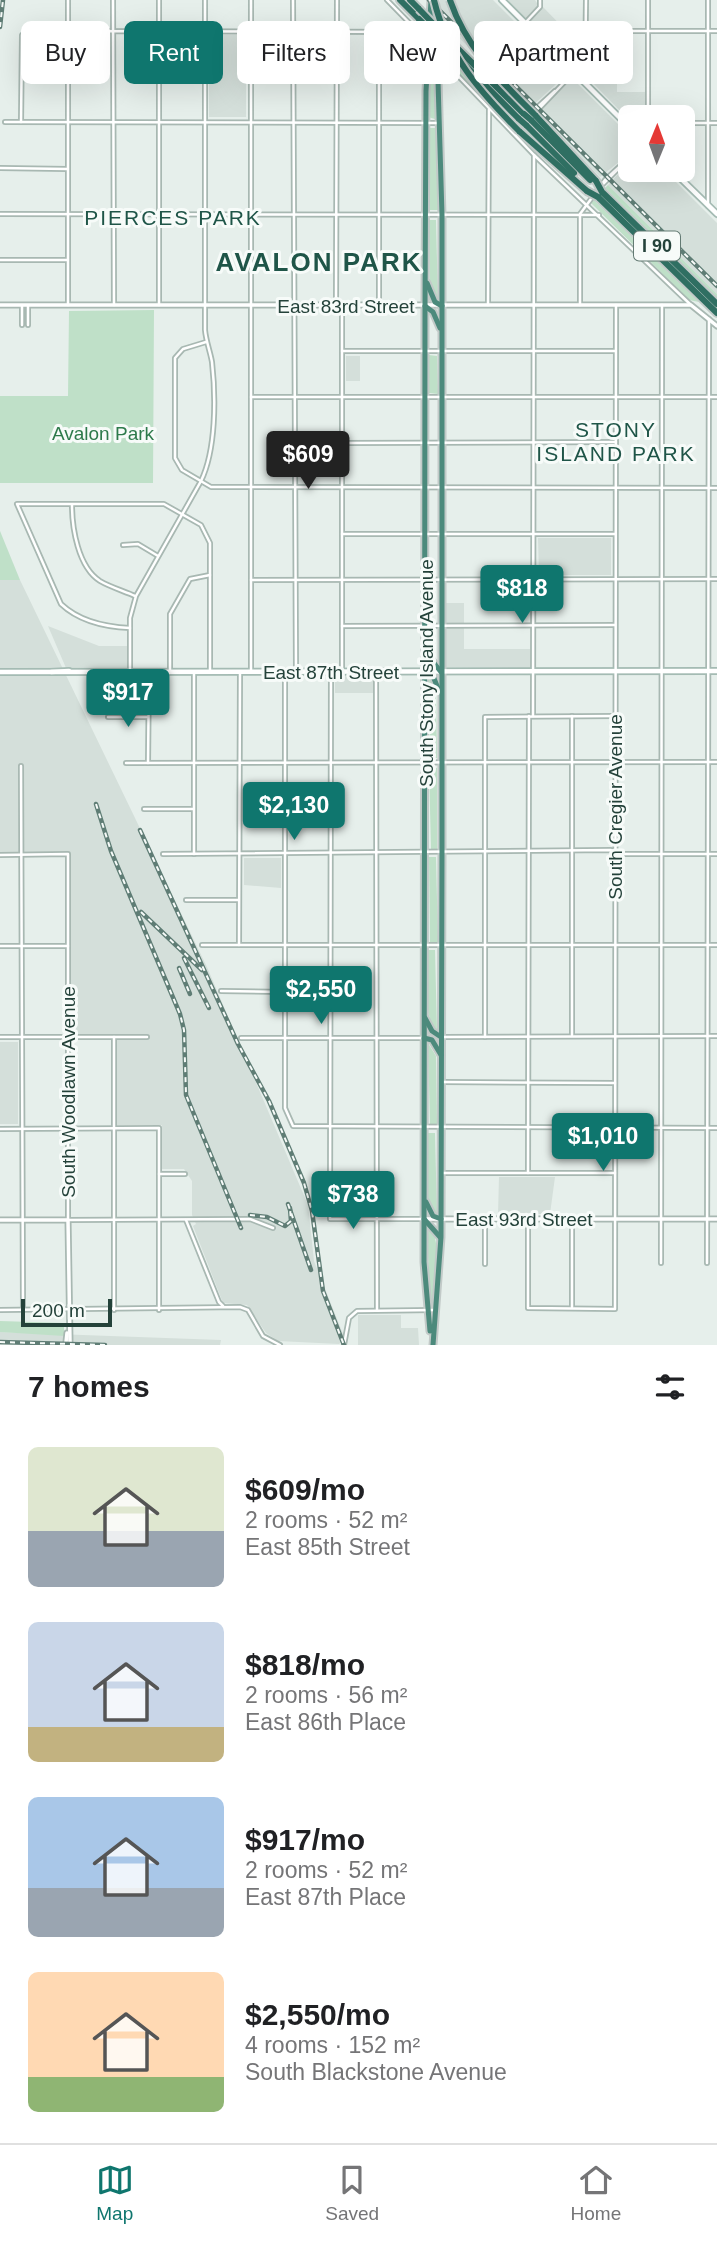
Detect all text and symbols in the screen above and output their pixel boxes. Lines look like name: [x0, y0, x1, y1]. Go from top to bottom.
chip: Buy: [21, 21, 110, 84]
chip: Rent: [124, 21, 223, 84]
chip: Filters: [237, 21, 350, 84]
chip: New: [364, 21, 460, 84]
chip: Apartment: [474, 21, 633, 84]
north arrow: [618, 105, 695, 182]
map controls: [618, 105, 695, 182]
district label: PIERCES PARK: [84, 206, 262, 229]
road number: I 90: [634, 232, 680, 260]
district label: AVALON PARK: [216, 247, 422, 277]
street label: East 83rd Street: [277, 296, 415, 317]
district label: STONY ISLAND PARK: [536, 418, 696, 465]
park label: Avalon Park: [52, 423, 155, 444]
pin: $609: [267, 432, 349, 491]
text: $609: [282, 441, 334, 467]
street label: South Stony Island Avenue: [416, 559, 437, 787]
pin: $818: [481, 566, 563, 625]
text: $818: [496, 575, 548, 601]
street label: East 87th Street: [263, 662, 400, 683]
pin: $917: [87, 670, 169, 729]
text: $917: [102, 679, 154, 705]
street label: South Cregier Avenue: [605, 714, 626, 900]
pin: $2,130: [237, 782, 351, 842]
text: $2,130: [259, 792, 329, 818]
pin: $2,550: [264, 967, 378, 1026]
text: $2,550: [286, 976, 356, 1002]
street label: South Woodlawn Avenue: [58, 986, 79, 1198]
pin: $1,010: [546, 1114, 660, 1173]
text: $1,010: [568, 1123, 638, 1149]
pin: $738: [312, 1172, 394, 1231]
text: $738: [327, 1181, 379, 1207]
street label: East 93rd Street: [455, 1209, 593, 1230]
scale bar: [21, 1296, 112, 1328]
text: 200 m: [32, 1300, 85, 1321]
icon: filters: [651, 1368, 689, 1406]
text: 7 homes: [28, 1370, 150, 1403]
text: $609/mo: [245, 1473, 365, 1506]
icon: home: [84, 1475, 168, 1559]
text: 2 rooms · 52 m²: [245, 1507, 407, 1533]
text: East 85th Street: [245, 1534, 410, 1560]
text: $818/mo: [245, 1648, 365, 1681]
icon: home: [84, 1650, 168, 1734]
text: 2 rooms · 56 m²: [245, 1682, 407, 1708]
text: East 86th Place: [245, 1709, 406, 1735]
text: $917/mo: [245, 1823, 365, 1856]
icon: home: [84, 1825, 168, 1909]
text: 2 rooms · 52 m²: [245, 1857, 407, 1883]
text: East 87th Place: [245, 1884, 406, 1910]
text: $2,550/mo: [245, 1998, 390, 2031]
icon: home: [84, 2000, 168, 2084]
text: 4 rooms · 152 m²: [245, 2032, 420, 2058]
text: South Blackstone Avenue: [245, 2059, 507, 2085]
tab: Map: [96, 2161, 134, 2225]
tab: Saved: [325, 2161, 379, 2225]
tab: Home: [571, 2161, 621, 2225]

